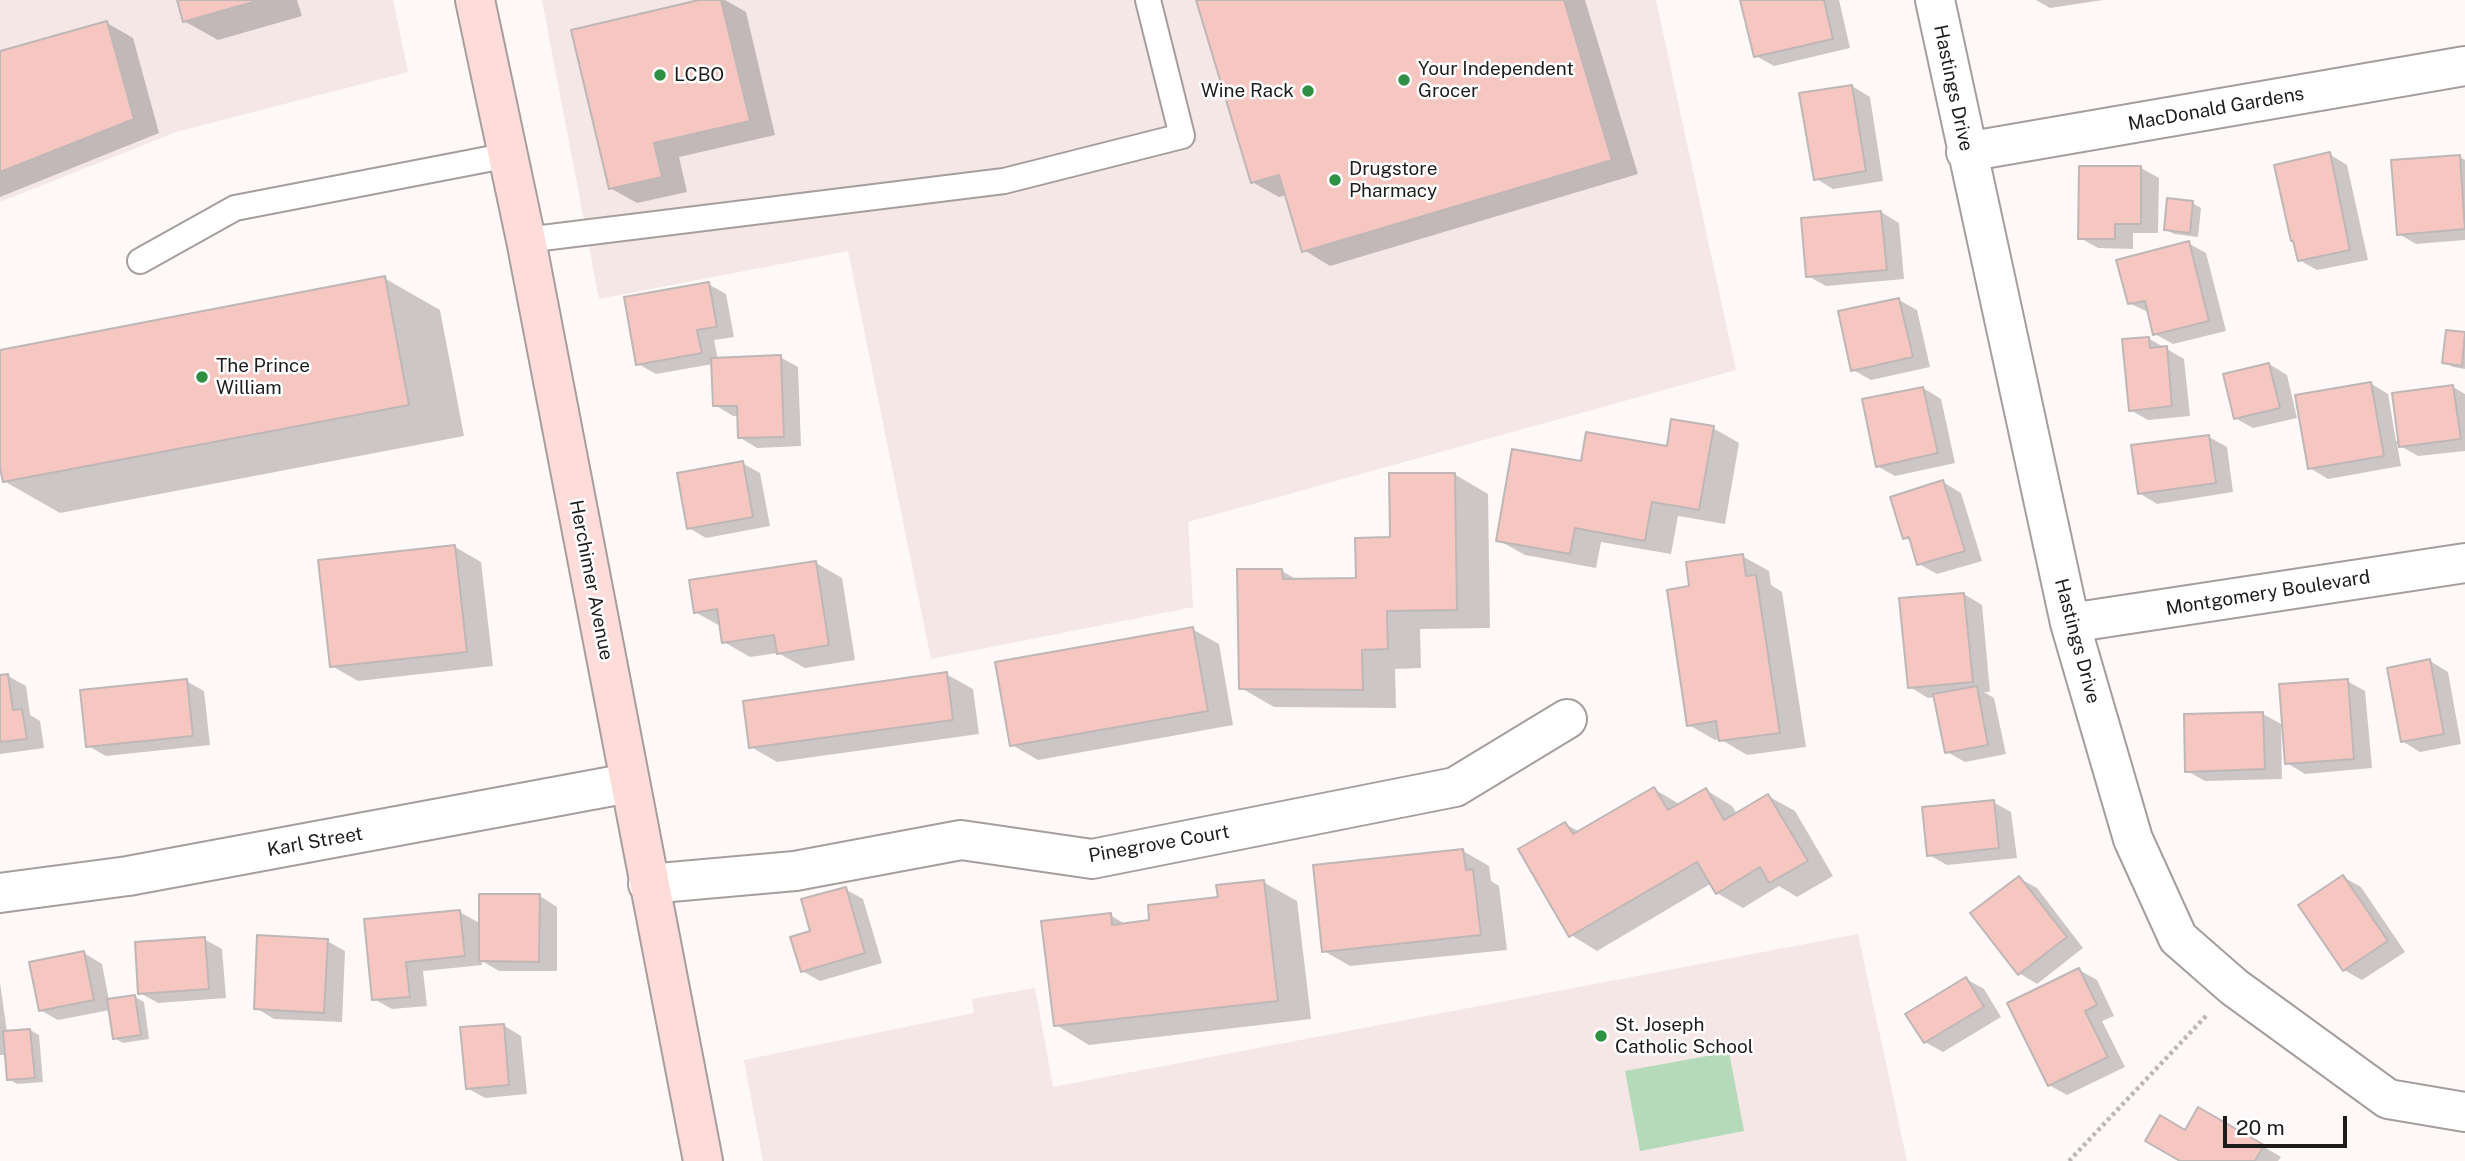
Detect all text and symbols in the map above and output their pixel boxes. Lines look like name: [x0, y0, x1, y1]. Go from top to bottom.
street label: Hastings Drive: [1928, 23, 1978, 153]
place label: Your Independent Grocer: [1418, 58, 1574, 102]
place label: LCBO: [674, 64, 724, 86]
marker: LCBO: [652, 67, 668, 83]
marker: Your Independent Grocer: [1396, 72, 1412, 88]
place label: Wine Rack: [1201, 80, 1294, 102]
street label: MacDonald Gardens: [2126, 82, 2306, 136]
marker: Wine Rack: [1300, 83, 1316, 99]
place label: Drugstore Pharmacy: [1349, 158, 1437, 202]
marker: Drugstore Pharmacy: [1327, 172, 1343, 188]
place label: The Prince William: [216, 355, 310, 399]
marker: The Prince William: [194, 369, 210, 385]
street label: Herchimer Avenue: [564, 498, 618, 662]
street label: Montgomery Boulevard: [2164, 566, 2372, 620]
street label: Hastings Drive: [2049, 576, 2105, 706]
street label: Pinegrove Court: [1087, 820, 1231, 868]
street label: Karl Street: [265, 822, 365, 862]
place label: St. Joseph Catholic School: [1615, 1014, 1754, 1058]
marker: St. Joseph Catholic School: [1593, 1028, 1609, 1044]
scale bar: [2227, 1102, 2351, 1146]
text: 20 m: [2236, 1115, 2285, 1140]

